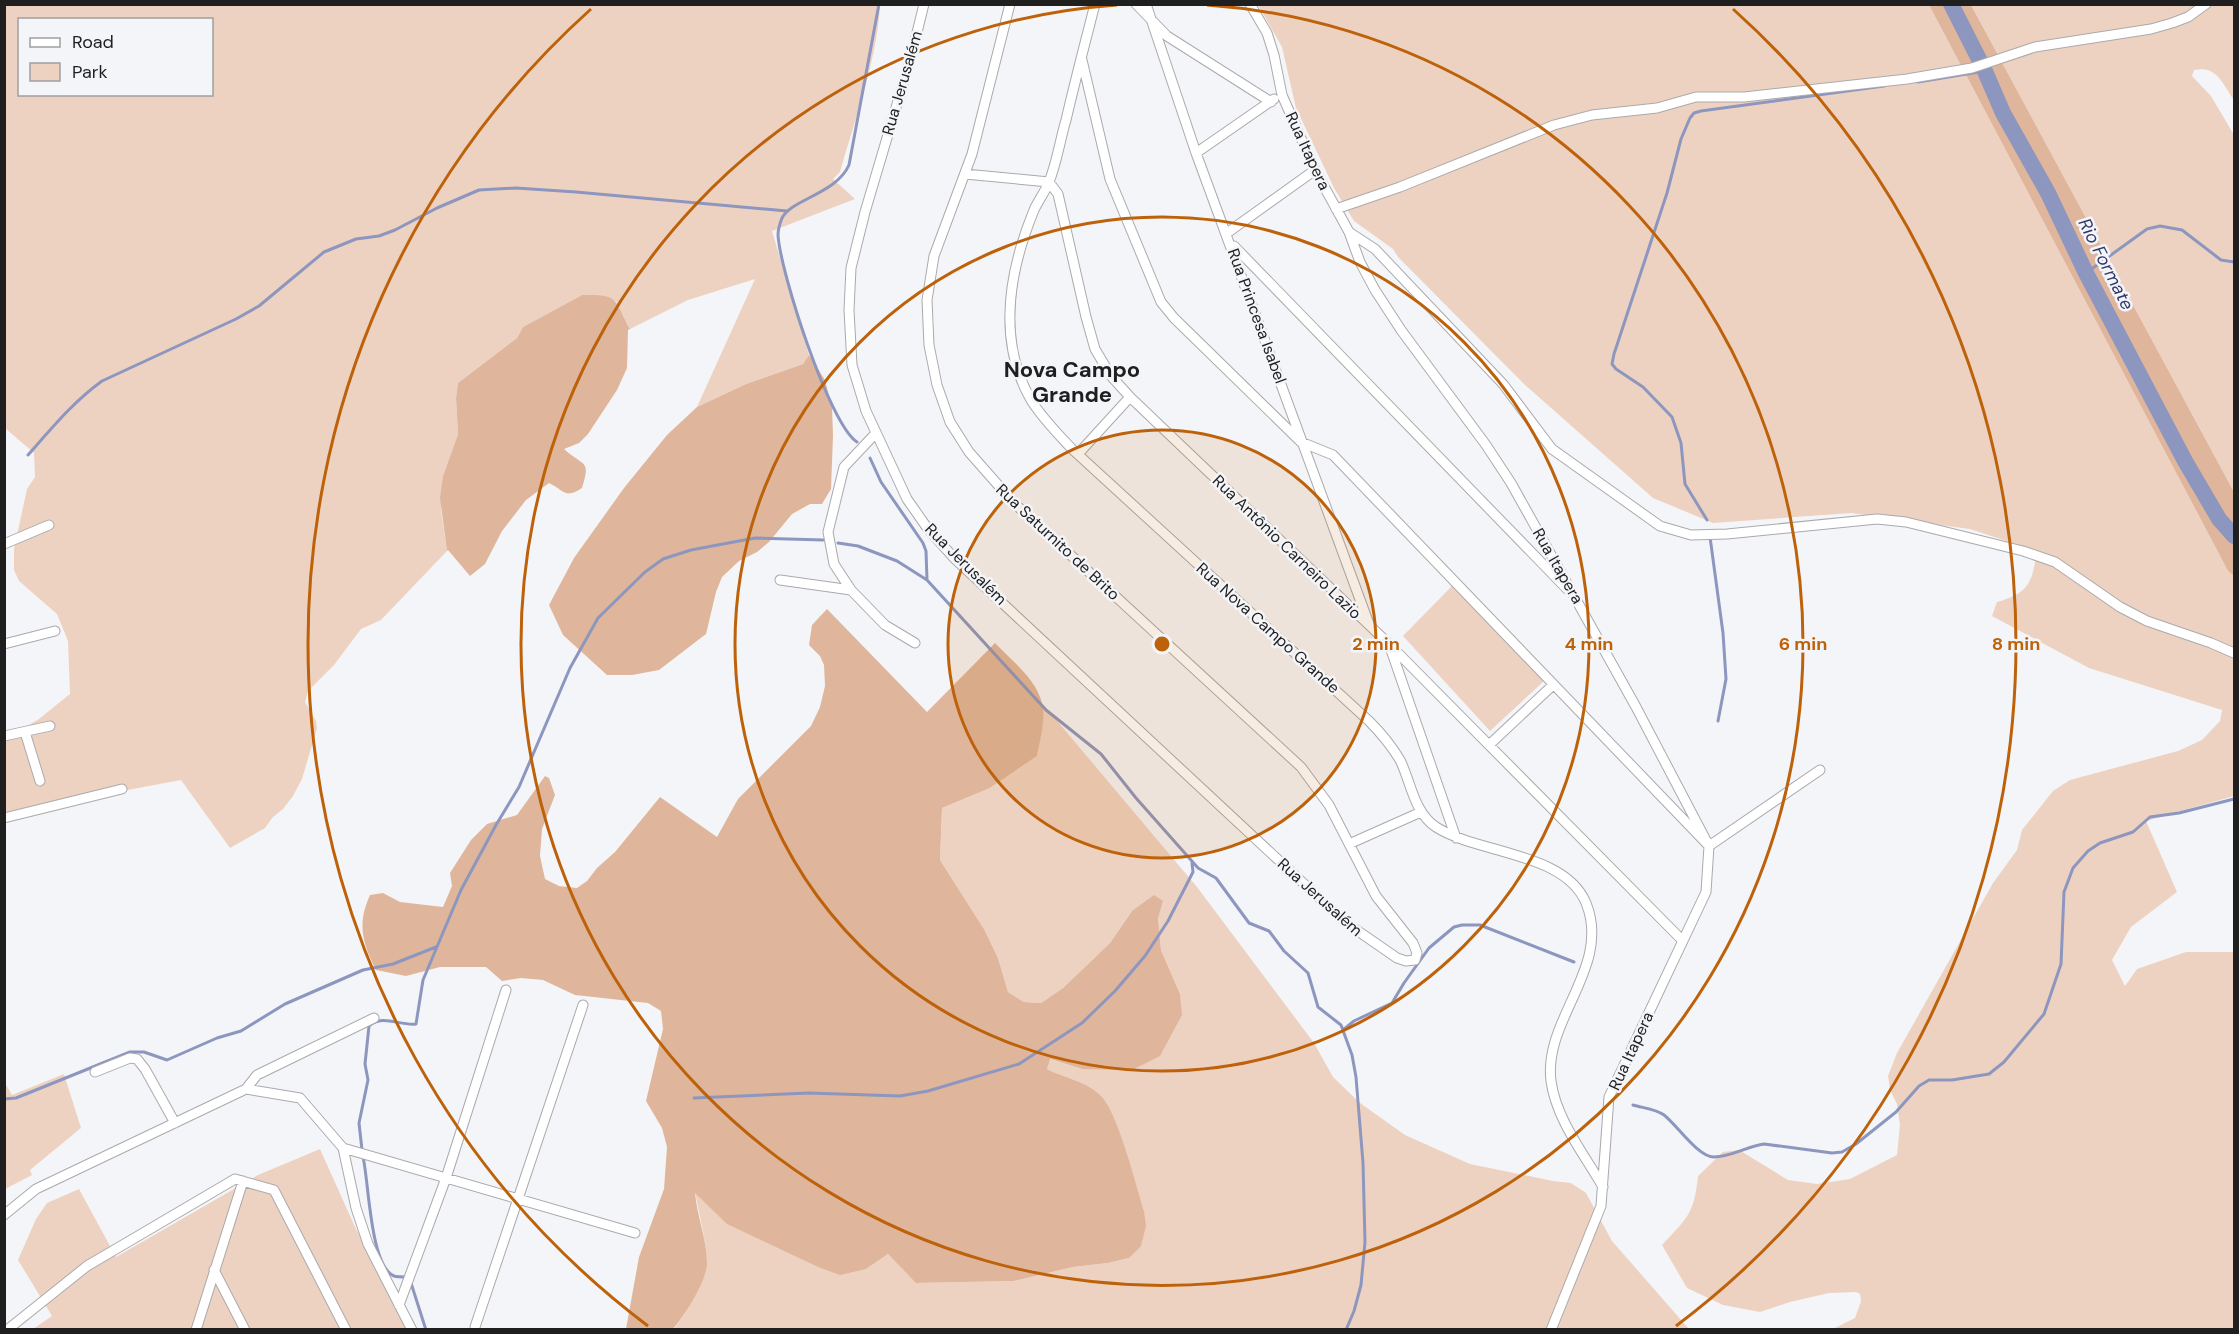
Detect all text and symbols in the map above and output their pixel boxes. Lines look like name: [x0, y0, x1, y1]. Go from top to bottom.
legend: [18, 18, 213, 96]
street label: Rua Jerusalém: [877, 28, 927, 138]
text: Road: [72, 30, 114, 54]
text: Park: [72, 60, 108, 84]
street label: Rua Itapera: [1281, 108, 1335, 194]
water label: Rio Formate: [2073, 214, 2139, 314]
street label: Rua Princesa Isabel: [1223, 246, 1291, 386]
district label: Nova Campo Grande: [1004, 355, 1140, 409]
street label: Rua Antônio Carneiro Lazio: [1208, 470, 1366, 624]
street label: Rua Saturnito de Brito: [992, 479, 1124, 605]
street label: Rua Jerusalém: [921, 519, 1011, 609]
street label: Rua Itapera: [1528, 524, 1588, 608]
street label: Rua Nova Campo Grande: [1192, 558, 1344, 698]
text: 2 min: [1352, 632, 1400, 656]
text: 4 min: [1565, 632, 1613, 656]
text: 6 min: [1779, 632, 1827, 656]
text: 8 min: [1992, 632, 2040, 656]
centre of rings: [1152, 634, 1172, 654]
street label: Rua Jerusalém: [1273, 853, 1367, 941]
street label: Rua Itapera: [1604, 1008, 1658, 1094]

